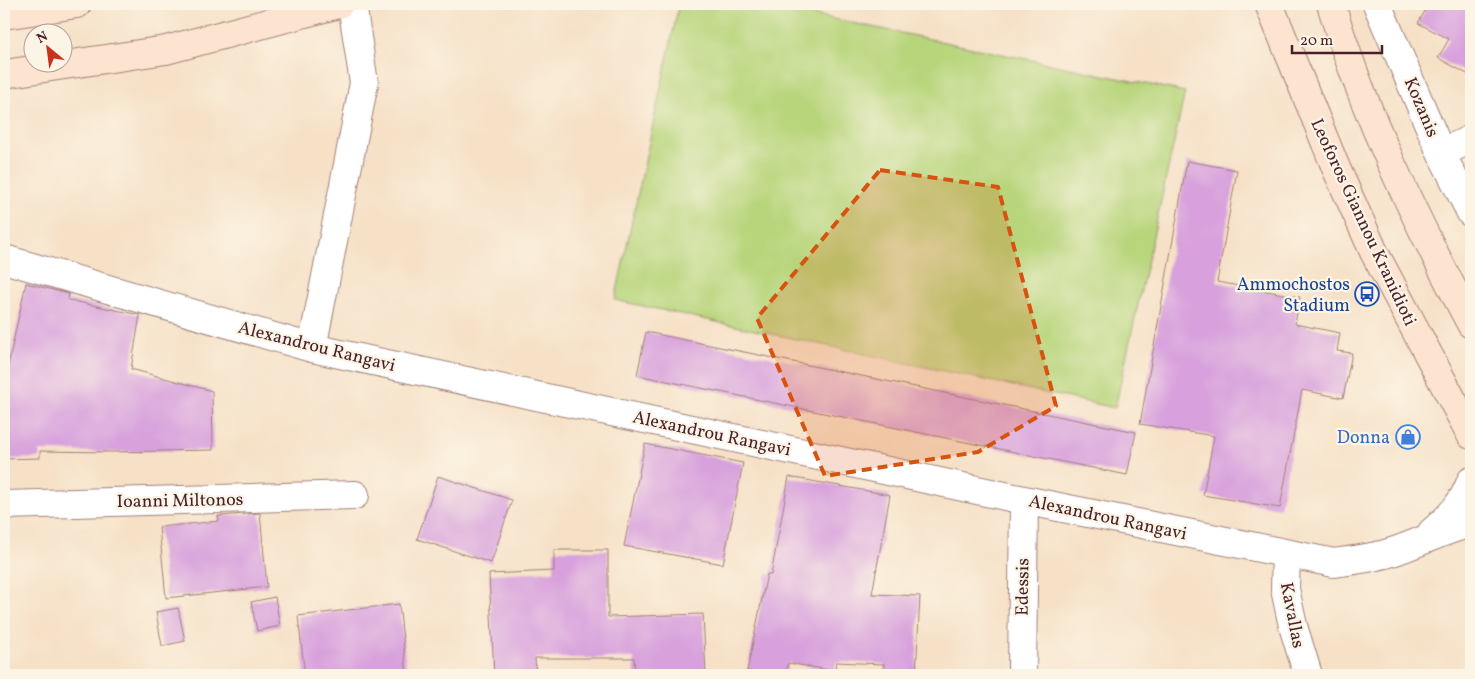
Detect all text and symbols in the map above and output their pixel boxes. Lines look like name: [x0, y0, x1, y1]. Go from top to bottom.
north arrow: [22, 22, 72, 72]
scale bar: [1292, 22, 1382, 54]
text: N: [33, 27, 51, 49]
text: 20 m: [1300, 31, 1333, 52]
street label: Kozanis: [1397, 74, 1444, 141]
street label: Leoforos Giannou Kranidioti: [1303, 115, 1422, 331]
place label: Ammochostos Stadium: [1237, 273, 1350, 319]
bus stop icon: Ammochostos Stadium: [1354, 281, 1380, 307]
street label: Alexandrou Rangavi: [235, 316, 398, 379]
street label: Alexandrou Rangavi: [630, 405, 793, 463]
shop icon: Donna: [1395, 424, 1421, 450]
place label: Donna: [1337, 426, 1390, 451]
street label: Ioanni Miltonos: [116, 488, 244, 515]
street label: Alexandrou Rangavi: [1026, 489, 1189, 547]
street label: Edessis: [1010, 558, 1037, 616]
street label: Kavallas: [1273, 580, 1310, 650]

